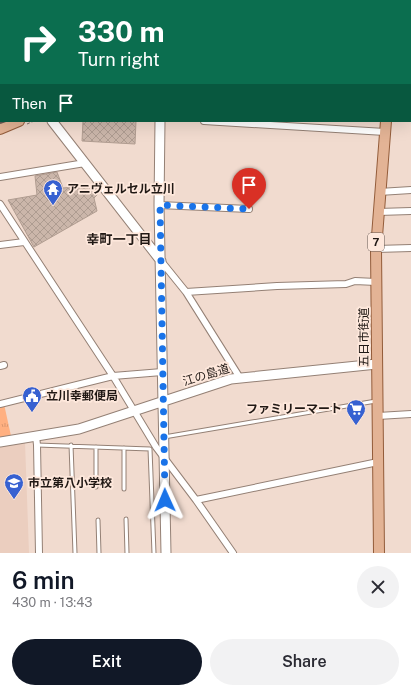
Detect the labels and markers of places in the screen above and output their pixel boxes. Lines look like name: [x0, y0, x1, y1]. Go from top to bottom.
pin: [232, 168, 266, 209]
temple icon: アニヴェルセル立川: [42, 178, 64, 206]
place label: アニヴェルセル立川: [67, 182, 175, 196]
public building icon: 立川幸郵便局: [21, 385, 43, 413]
place label: 立川幸郵便局: [46, 389, 118, 403]
supermarket icon: ファミリーマート: [345, 398, 367, 426]
place label: ファミリーマート: [246, 402, 342, 416]
school or university icon: 市立第八小学校: [3, 472, 25, 500]
place label: 市立第八小学校: [28, 476, 112, 490]

